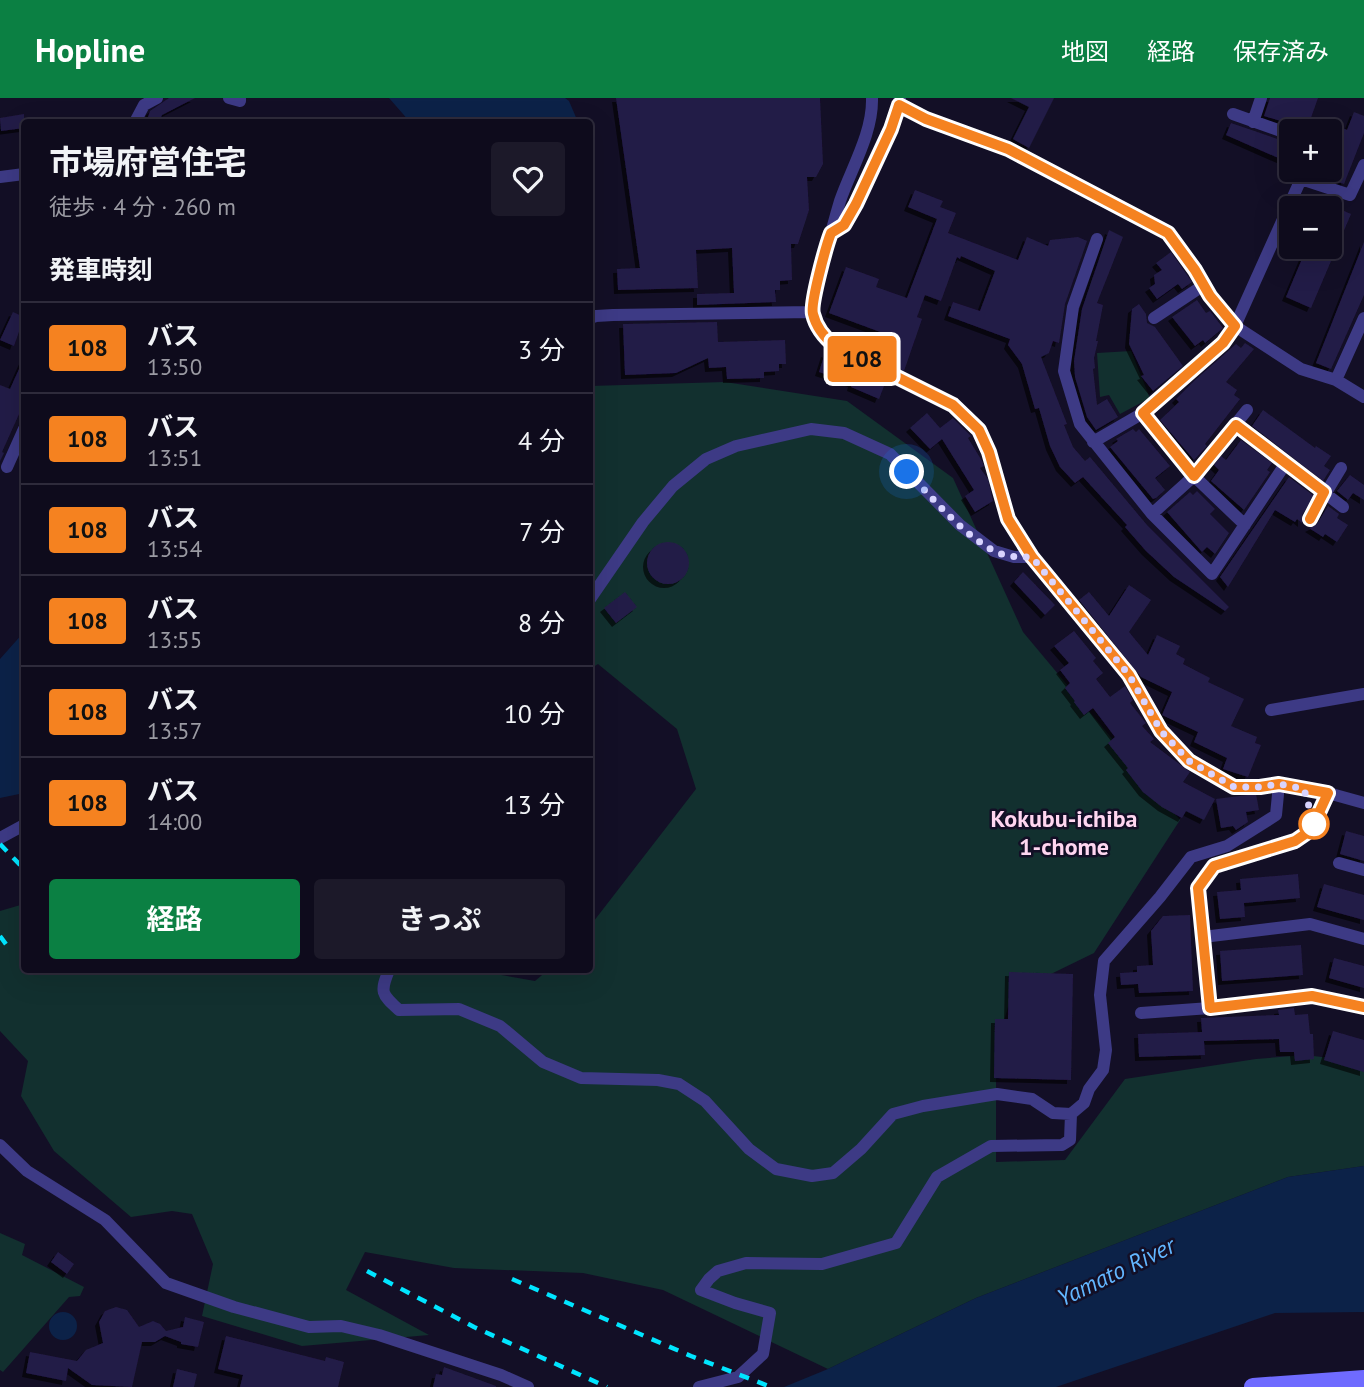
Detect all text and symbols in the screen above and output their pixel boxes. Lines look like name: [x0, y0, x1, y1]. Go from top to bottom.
text: Hopline: [35, 28, 145, 71]
text: 地図: [1061, 36, 1109, 67]
text: 経路: [1147, 36, 1195, 67]
text: 保存済み: [1233, 36, 1329, 67]
map controls: [1279, 119, 1342, 259]
button: +: [1279, 119, 1342, 182]
text: 市場府営住宅: [49, 140, 247, 183]
button: heart: [491, 142, 565, 216]
text: 徒歩 · 4 分 · 260 m: [49, 192, 236, 221]
button: −: [1279, 196, 1342, 259]
text: 発車時刻: [49, 253, 153, 286]
text: バス: [147, 319, 199, 352]
text: 108: [67, 332, 108, 363]
text: 3 分: [518, 333, 565, 366]
line badge: 108: [822, 336, 902, 382]
text: 108: [842, 343, 882, 374]
text: 13:50: [147, 352, 202, 381]
text: バス: [147, 410, 199, 443]
text: 108: [67, 423, 108, 454]
text: 4 分: [518, 424, 565, 457]
text: 13:51: [147, 443, 202, 472]
your location: [889, 454, 924, 489]
text: バス: [147, 501, 199, 534]
text: 108: [67, 514, 108, 545]
text: 7 分: [519, 515, 565, 548]
text: 13:54: [147, 534, 202, 563]
text: バス: [147, 592, 199, 625]
text: 108: [67, 605, 108, 636]
text: 8 分: [518, 606, 565, 639]
text: 13:55: [147, 625, 202, 654]
text: バス: [147, 683, 199, 716]
text: 108: [67, 696, 108, 727]
text: 10 分: [504, 697, 565, 730]
text: 13:57: [147, 716, 202, 745]
text: バス: [147, 774, 199, 807]
text: 108: [67, 787, 108, 818]
text: 13 分: [504, 788, 565, 821]
district label: Kokubu-ichiba 1-chome: [991, 803, 1137, 862]
text: 14:00: [147, 807, 202, 836]
unlabelled marker: [1299, 809, 1329, 839]
button: 経路: [49, 879, 300, 959]
button: きっぷ: [314, 879, 565, 959]
water label: Yamato River: [1052, 1229, 1182, 1313]

